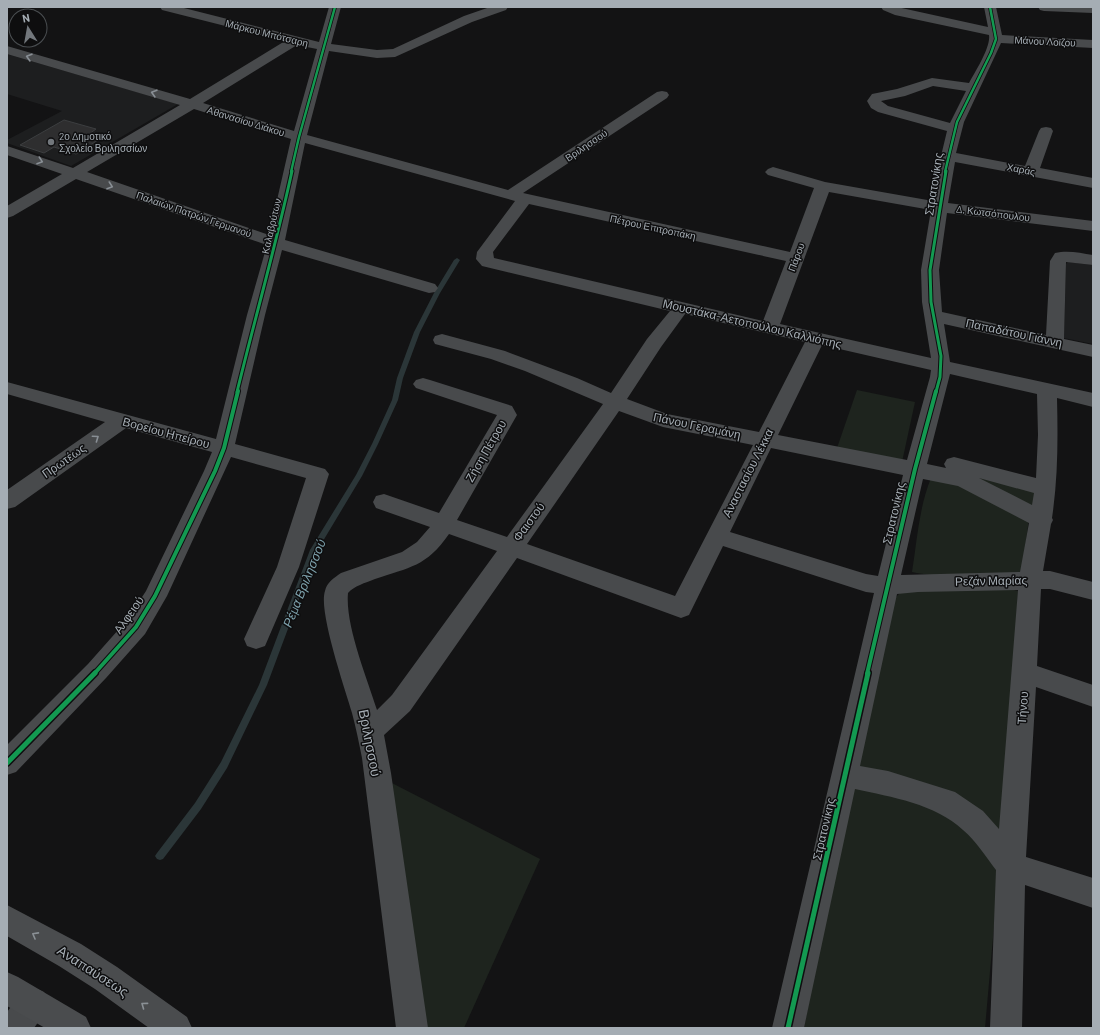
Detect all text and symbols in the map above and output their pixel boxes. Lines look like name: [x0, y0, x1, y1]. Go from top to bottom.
north arrow: [8, 8, 48, 48]
text: N: [21, 11, 31, 25]
street label: Μάρκου Μπότσαρη: [224, 17, 310, 49]
street label: Μάνου Λοϊζου: [1014, 33, 1076, 50]
one-way arrow: [26, 53, 33, 62]
one-way arrow: [151, 89, 158, 98]
street label: Αθανασίου Διάκου: [206, 103, 286, 139]
street label: Βριλησσού: [563, 126, 609, 164]
place label: 2ο Δημοτικό Σχολείο Βριλησσίων: [59, 130, 147, 154]
marker: 2ο Δημοτικό Σχολείο Βριλησσίων: [46, 137, 56, 147]
street label: Στρατονίκης: [921, 151, 946, 217]
one-way arrow: [36, 157, 43, 165]
street label: Χαράς: [1006, 160, 1036, 178]
one-way arrow: [106, 181, 113, 189]
street label: Παλαιών Πατρών Γερμανού: [135, 189, 253, 239]
street label: Καλαβρύτων: [259, 197, 283, 255]
street label: Δ. Κωτσόπουλου: [955, 203, 1031, 223]
street label: Πέτρου Επιτροπάκη: [609, 212, 697, 242]
street label: Πάρου: [785, 241, 807, 273]
street label: Μουστάκα-Αετοπούλου Καλλιόπης: [661, 296, 843, 351]
street label: Παπαδάτου Γιάννη: [964, 315, 1064, 350]
street label: Πάνου Γεραμάνη: [652, 409, 742, 442]
street label: Βορείου Ηπείρου: [121, 414, 211, 451]
street label: Ζήση Πέτρου: [462, 417, 509, 485]
street label: Αναστασίου Λέκκα: [719, 426, 776, 519]
one-way arrow: [92, 435, 99, 443]
street label: Πρωτέως: [39, 440, 89, 481]
street label: Στρατονίκης: [879, 480, 908, 546]
street label: Φαιστού: [509, 499, 547, 543]
water label: Ρέμα Βριλησσού: [279, 536, 329, 630]
street label: Ρεζάν Μαρίας: [955, 572, 1027, 589]
street label: Αλφειού: [110, 593, 147, 637]
street label: Τήνου: [1014, 691, 1031, 725]
street label: Βριλησσού: [356, 708, 385, 778]
street label: Στρατονίκης: [809, 796, 838, 862]
one-way arrow: [32, 933, 39, 940]
street label: Αναπαύσεως: [54, 941, 132, 1000]
one-way arrow: [141, 1002, 148, 1010]

